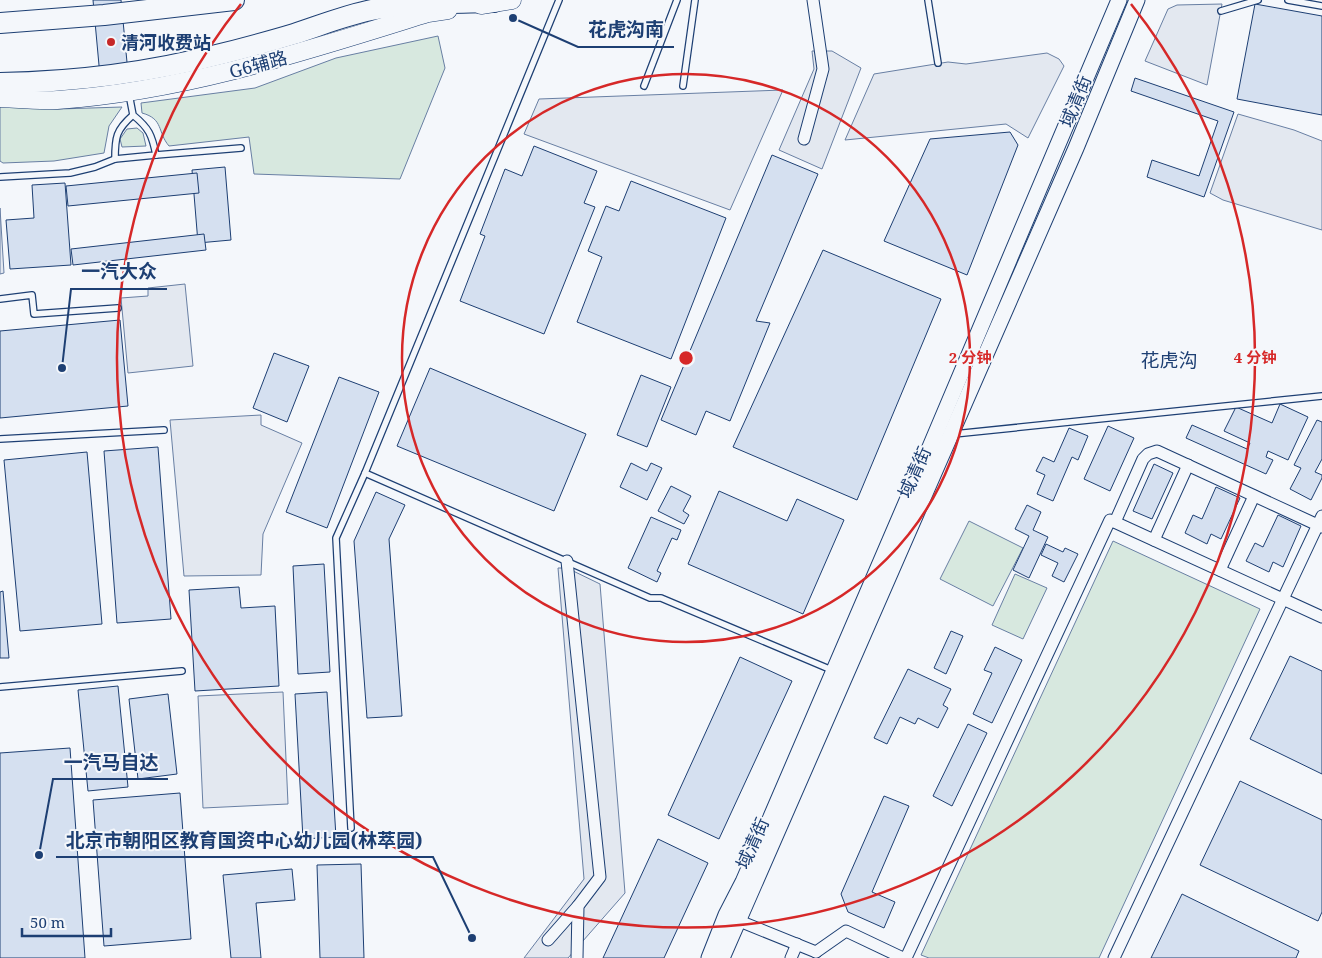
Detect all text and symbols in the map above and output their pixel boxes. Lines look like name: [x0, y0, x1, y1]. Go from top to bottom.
callout: 花虎沟南: [578, 13, 674, 47]
text: 花虎沟南: [588, 16, 664, 42]
place label: 清河收费站: [121, 30, 211, 54]
marker: 清河收费站: [105, 36, 117, 48]
street label: G6辅路: [226, 45, 290, 83]
street label: 域清街: [1054, 71, 1096, 131]
callout: 一汽大众: [71, 255, 167, 289]
text: 一汽大众: [81, 258, 157, 284]
text: 2 分钟: [949, 347, 991, 367]
district label: 花虎沟: [1140, 347, 1198, 373]
text: 4 分钟: [1234, 347, 1276, 367]
centre of rings: [677, 349, 695, 367]
street label: 域清街: [892, 442, 936, 502]
callout: 一汽马自达: [53, 745, 168, 779]
text: 一汽马自达: [63, 749, 159, 775]
street label: 域清街: [730, 813, 774, 873]
callout: 北京市朝阳区教育国资中心幼儿园(林萃园): [56, 823, 433, 857]
text: 北京市朝阳区教育国资中心幼儿园(林萃园): [65, 827, 423, 853]
scale bar: [22, 906, 111, 938]
text: 50 m: [30, 912, 65, 932]

